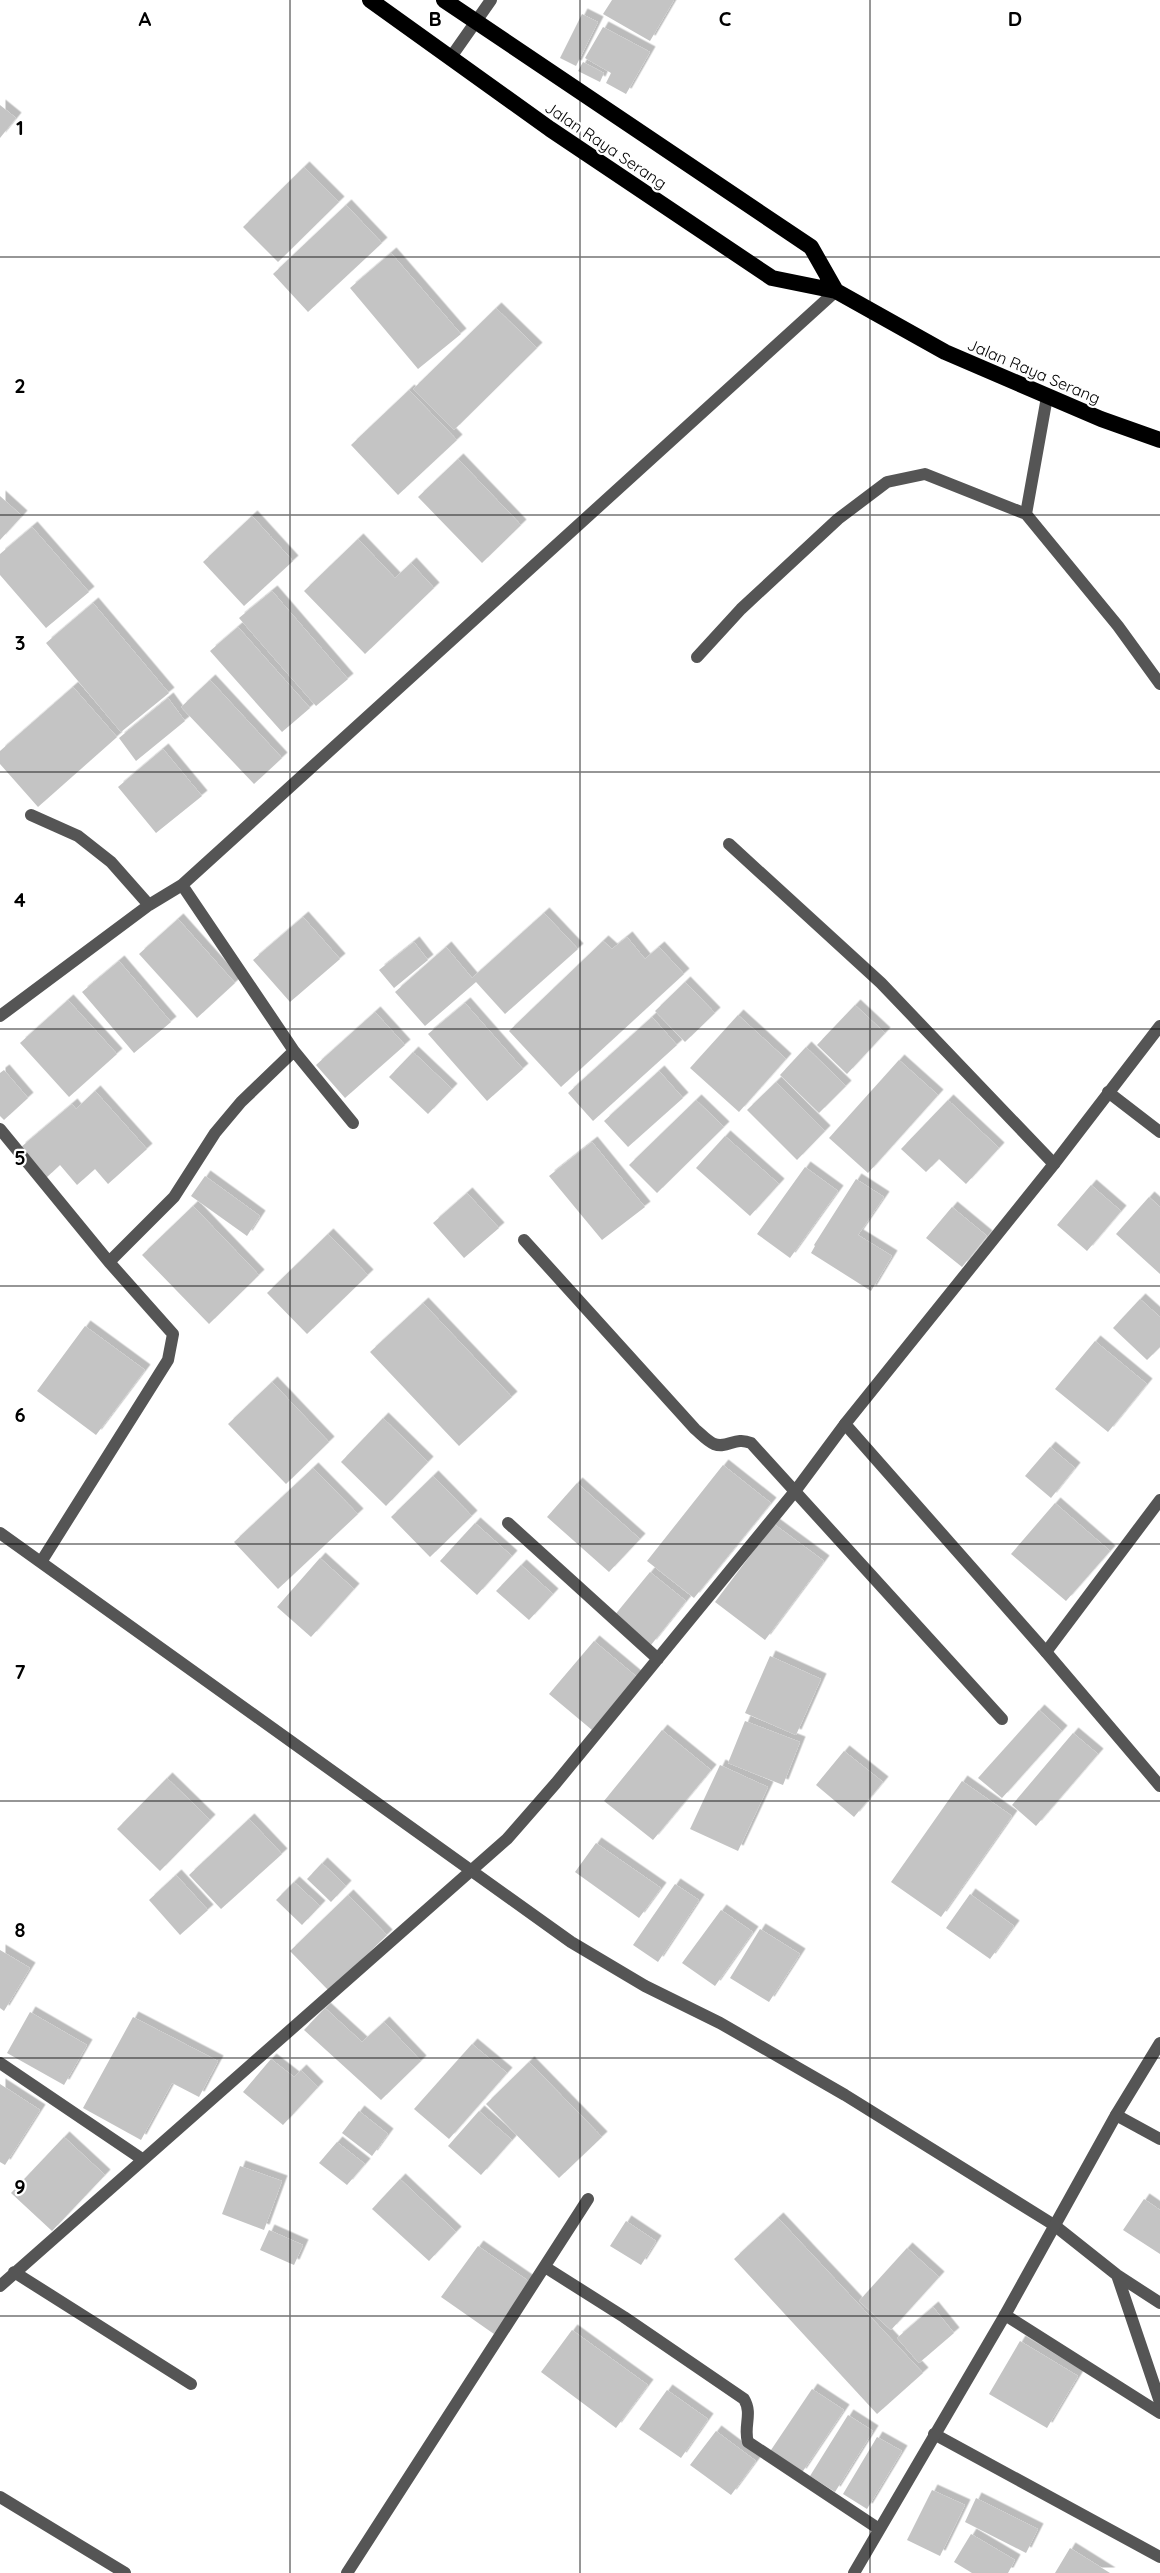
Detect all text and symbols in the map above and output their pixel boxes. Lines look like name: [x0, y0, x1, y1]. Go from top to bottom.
text: A: [139, 6, 152, 31]
text: B: [428, 6, 442, 31]
text: C: [719, 6, 732, 31]
text: D: [1008, 6, 1022, 31]
street label: Jalan Raya Serang: [541, 97, 671, 193]
text: 1: [16, 115, 24, 140]
street label: Jalan Raya Serang: [965, 334, 1103, 408]
text: 2: [14, 373, 26, 398]
text: 3: [15, 630, 25, 655]
text: 4: [14, 887, 26, 912]
text: 5: [14, 1145, 26, 1170]
text: 6: [14, 1402, 26, 1427]
text: 7: [15, 1659, 26, 1684]
text: 8: [15, 1917, 26, 1942]
text: 9: [14, 2174, 26, 2199]

